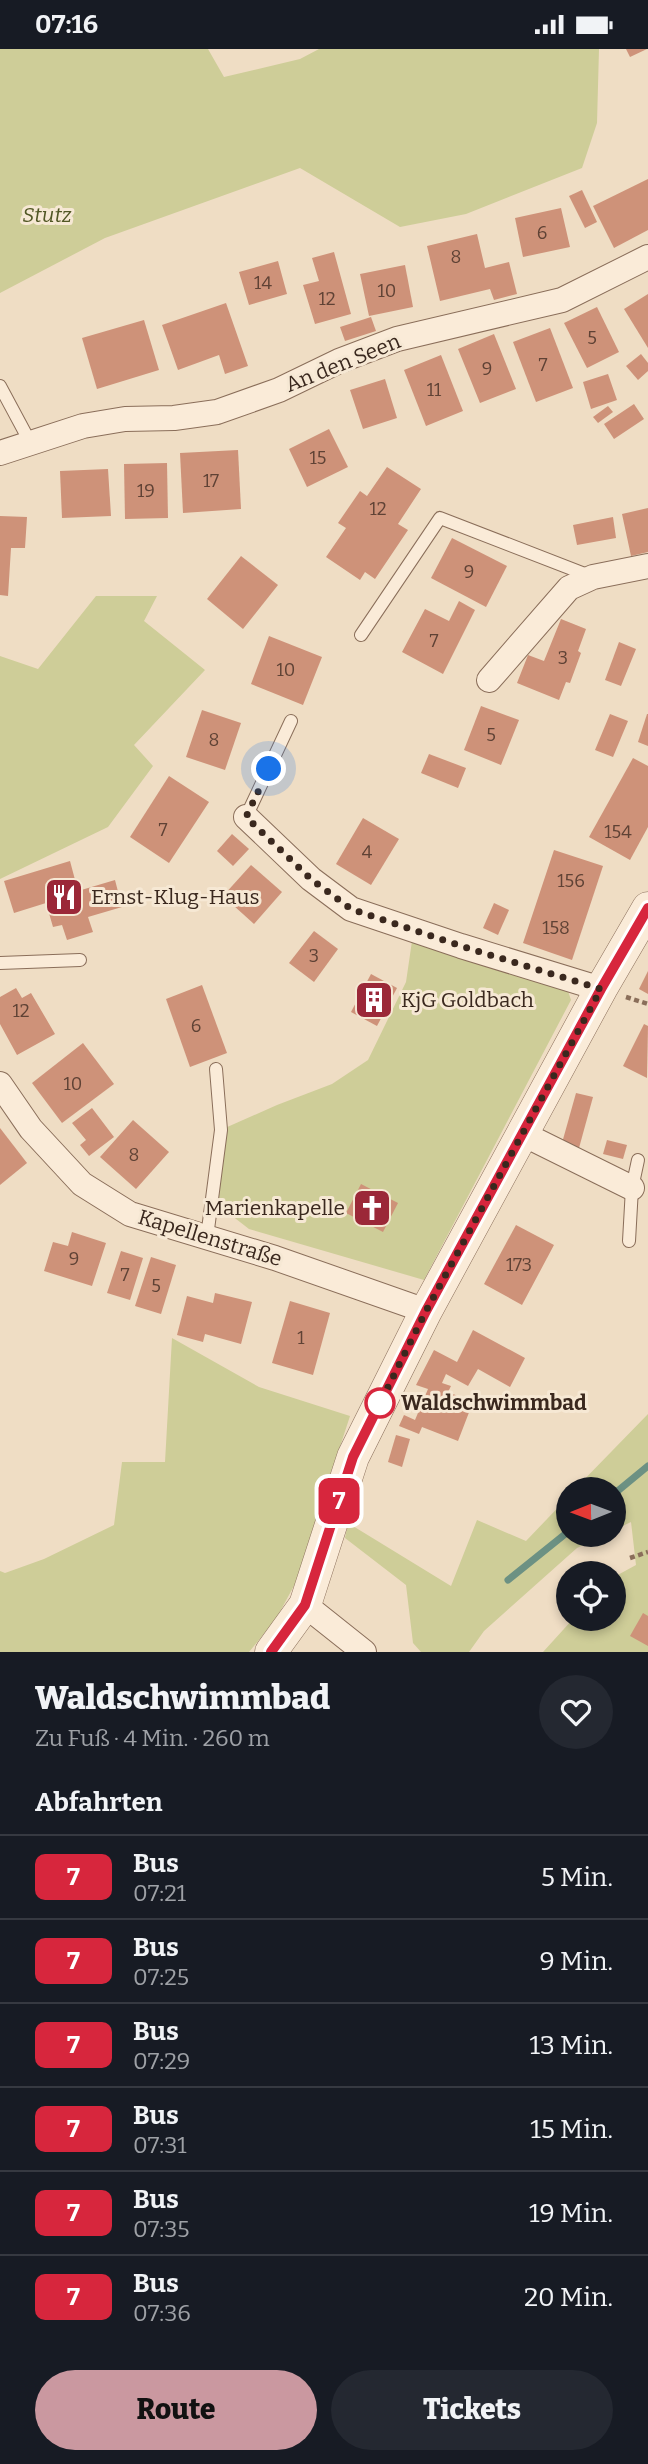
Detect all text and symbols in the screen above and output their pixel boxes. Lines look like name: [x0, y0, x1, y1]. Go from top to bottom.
text: 07:16: [35, 9, 98, 40]
park label: Stutz: [22, 202, 72, 228]
house number: 6: [537, 222, 547, 244]
house number: 8: [451, 246, 461, 268]
house number: 14: [254, 272, 272, 294]
house number: 10: [378, 280, 396, 302]
house number: 12: [318, 288, 336, 310]
house number: 5: [587, 327, 597, 349]
street label: An den Seen: [282, 328, 404, 398]
house number: 7: [538, 354, 548, 376]
house number: 9: [482, 358, 492, 380]
house number: 11: [427, 379, 442, 401]
house number: 15: [310, 447, 326, 469]
house number: 17: [203, 470, 219, 492]
house number: 19: [137, 480, 155, 502]
house number: 12: [369, 498, 387, 520]
house number: 9: [464, 561, 474, 583]
house number: 7: [429, 630, 439, 652]
house number: 3: [558, 647, 568, 669]
house number: 10: [277, 659, 295, 681]
house number: 5: [486, 724, 496, 746]
house number: 8: [209, 729, 219, 751]
your location: [251, 751, 286, 786]
house number: 7: [158, 819, 168, 841]
house number: 154: [604, 821, 632, 843]
house number: 4: [362, 841, 373, 863]
house number: 156: [557, 870, 585, 892]
restaurant icon: Ernst-Klug-Haus: [43, 876, 85, 918]
place label: Ernst-Klug-Haus: [91, 884, 260, 910]
house number: 158: [542, 917, 570, 939]
house number: 3: [309, 945, 319, 967]
building icon: KjG Goldbach: [353, 979, 395, 1021]
place label: KjG Goldbach: [401, 987, 534, 1013]
house number: 12: [12, 1000, 30, 1022]
house number: 6: [191, 1015, 201, 1037]
house number: 10: [64, 1073, 82, 1095]
house number: 8: [129, 1144, 139, 1166]
church icon: Marienkapelle: [351, 1187, 393, 1229]
place label: Marienkapelle: [205, 1195, 345, 1221]
street label: Kapellenstraße: [135, 1204, 285, 1272]
house number: 9: [69, 1248, 79, 1270]
house number: 173: [506, 1254, 532, 1276]
house number: 7: [120, 1264, 130, 1286]
house number: 5: [151, 1275, 161, 1297]
house number: 1: [297, 1327, 305, 1349]
marker: Waldschwimmbad: [365, 1388, 395, 1418]
place label: Waldschwimmbad: [401, 1390, 587, 1416]
north arrow: [556, 1477, 626, 1547]
map controls: [556, 1477, 626, 1631]
line badge: 7: [316, 1478, 362, 1524]
text: 7: [333, 1487, 345, 1515]
button: locate: [556, 1561, 626, 1631]
button: heart: [539, 1675, 613, 1749]
text: Waldschwimmbad: [35, 1678, 330, 1718]
text: Zu Fuß · 4 Min. · 260 m: [35, 1724, 270, 1752]
text: Abfahrten: [35, 1787, 162, 1818]
text: Bus: [133, 1848, 179, 1879]
text: 5 Min.: [541, 1862, 613, 1893]
text: 7: [67, 1863, 80, 1891]
text: 07:21: [133, 1879, 186, 1907]
text: Bus: [133, 1932, 179, 1963]
text: 9 Min.: [540, 1946, 613, 1977]
text: 7: [67, 1947, 80, 1975]
text: 07:25: [133, 1963, 189, 1991]
text: Bus: [133, 2016, 179, 2047]
text: 13 Min.: [529, 2030, 613, 2061]
text: 7: [67, 2031, 80, 2059]
text: 07:29: [133, 2047, 190, 2075]
text: Bus: [133, 2100, 179, 2131]
text: 15 Min.: [530, 2114, 613, 2145]
text: 7: [67, 2115, 80, 2143]
text: 07:31: [133, 2131, 187, 2159]
text: Bus: [133, 2184, 179, 2215]
text: 19 Min.: [529, 2198, 613, 2229]
text: 7: [67, 2199, 80, 2227]
text: 07:35: [133, 2215, 190, 2243]
text: Bus: [133, 2268, 179, 2299]
text: 20 Min.: [524, 2282, 613, 2313]
text: 7: [67, 2283, 80, 2311]
text: 07:36: [133, 2299, 191, 2327]
button: Route: [35, 2370, 317, 2450]
button: Tickets: [331, 2370, 613, 2450]

